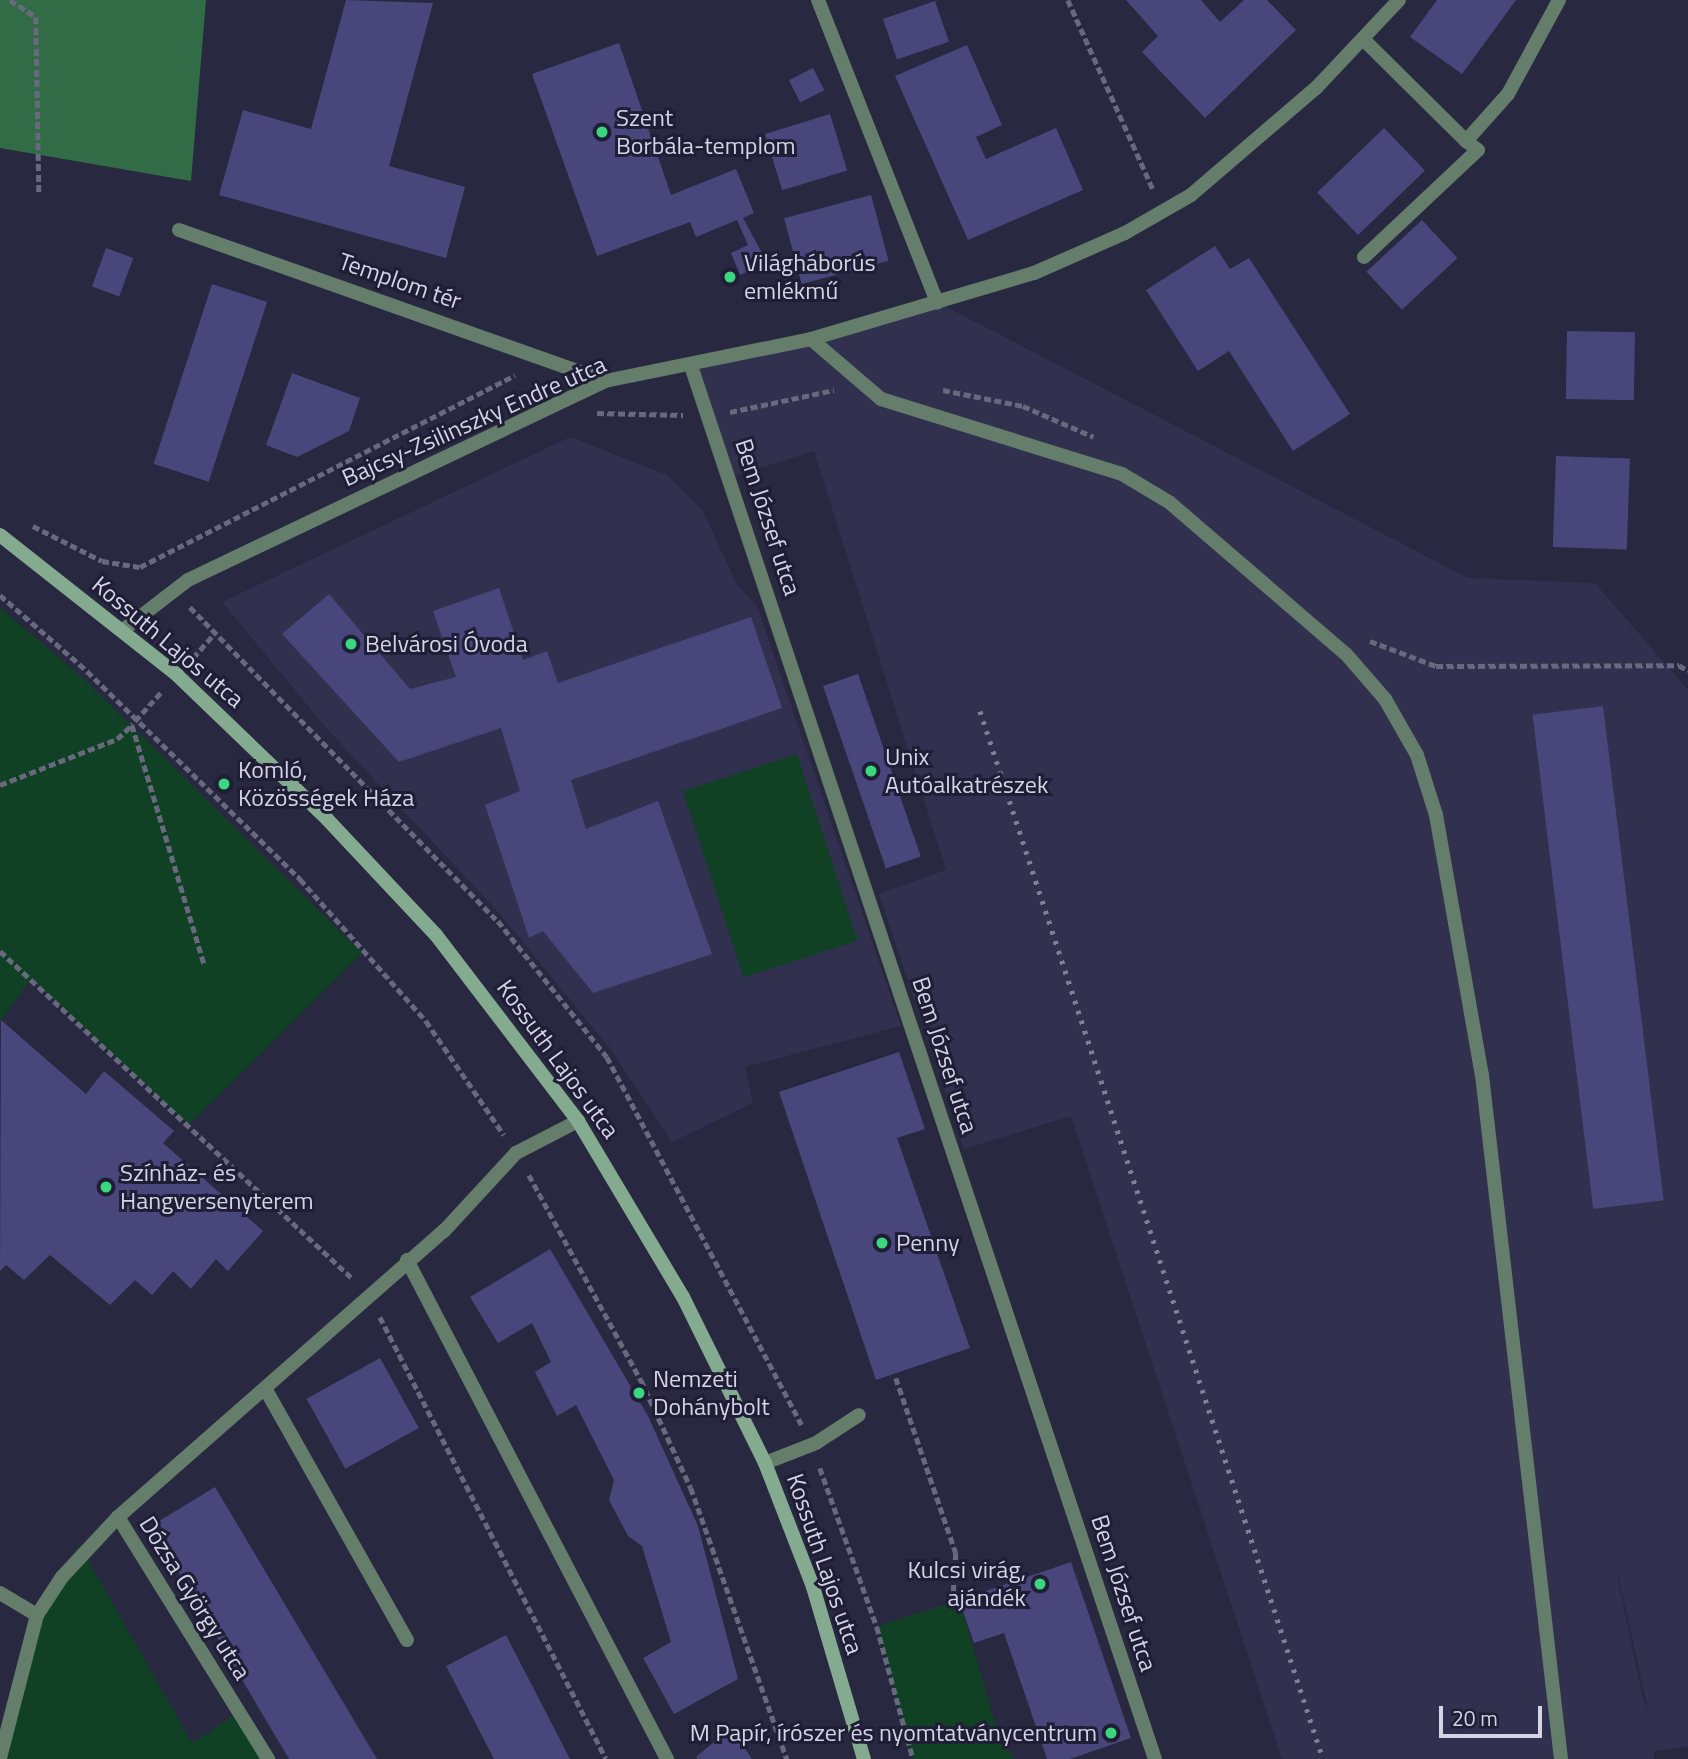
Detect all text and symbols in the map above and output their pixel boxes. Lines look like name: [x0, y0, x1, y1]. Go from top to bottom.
place label: Szent Borbála-templom: [616, 104, 796, 160]
marker: Szent Borbála-templom: [594, 124, 610, 140]
street label: Templom tér: [335, 247, 465, 315]
place label: Világháborús emlékmű: [744, 249, 876, 305]
marker: Világháborús emlékmű: [722, 269, 738, 285]
street label: Bajcsy-Zsilinszky Endre utca: [338, 350, 610, 492]
street label: Bem József utca: [729, 435, 807, 599]
street label: Kossuth Lajos utca: [86, 570, 250, 714]
place label: Belvárosi Óvoda: [365, 630, 528, 658]
marker: Belvárosi Óvoda: [343, 636, 359, 652]
place label: Unix Autóalkatrészek: [885, 743, 1048, 799]
place label: Komló, Közösségek Háza: [238, 756, 414, 812]
marker: Unix Autóalkatrészek: [863, 763, 879, 779]
marker: Komló, Közösségek Háza: [216, 776, 232, 792]
street label: Bem József utca: [906, 973, 984, 1137]
street label: Kossuth Lajos utca: [491, 974, 625, 1144]
place label: Színház- és Hangversenyterem: [120, 1159, 314, 1215]
marker: Színház- és Hangversenyterem: [98, 1179, 114, 1195]
place label: Penny: [896, 1229, 959, 1257]
marker: Penny: [874, 1235, 890, 1251]
place label: Nemzeti Dohánybolt: [653, 1365, 770, 1421]
marker: Nemzeti Dohánybolt: [631, 1385, 647, 1401]
street label: Kossuth Lajos utca: [781, 1470, 869, 1658]
street label: Dózsa György utca: [133, 1511, 257, 1685]
street label: Bem József utca: [1085, 1511, 1163, 1675]
place label: Kulcsi virág, ajándék: [907, 1556, 1026, 1612]
marker: Kulcsi virág, ajándék: [1032, 1576, 1048, 1592]
scale bar: [1443, 1692, 1546, 1736]
text: 20 m: [1452, 1702, 1498, 1734]
place label: M Papír, írószer és nyomtatványcentrum: [690, 1719, 1097, 1747]
marker: M Papír, írószer és nyomtatványcentrum: [1103, 1725, 1119, 1741]

